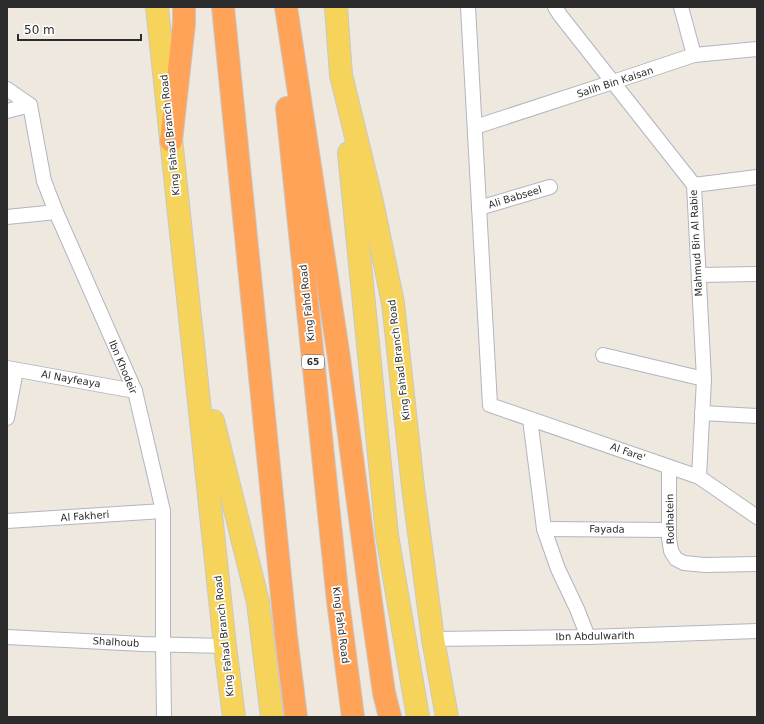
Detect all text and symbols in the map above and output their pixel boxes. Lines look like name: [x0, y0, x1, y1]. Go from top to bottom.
scale bar: [18, 16, 141, 42]
text: 50 m: [24, 23, 55, 37]
street label: Salih Bin Kaisan: [575, 64, 655, 100]
street label: King Fahad Branch Road: [158, 74, 182, 196]
street label: Ali Babseel: [487, 184, 543, 210]
street label: Mahmud Bin Al Rabie: [688, 189, 704, 297]
street label: King Fahd Road: [297, 264, 317, 342]
street label: King Fahad Branch Road: [386, 299, 412, 421]
street label: Ibn Khodeir: [107, 339, 140, 396]
road number: 65: [302, 355, 324, 369]
street label: Al Nayfeaya: [40, 368, 102, 390]
street label: Al Fare': [609, 441, 647, 463]
street label: Rodhatein: [664, 494, 676, 544]
street label: Al Fakheri: [60, 509, 110, 523]
street label: Fayada: [589, 523, 625, 535]
street label: King Fahad Branch Road: [212, 575, 236, 697]
street label: King Fahd Road: [331, 586, 351, 664]
street label: Ibn Abdulwarith: [555, 630, 635, 642]
street label: Shalhoub: [92, 635, 140, 649]

